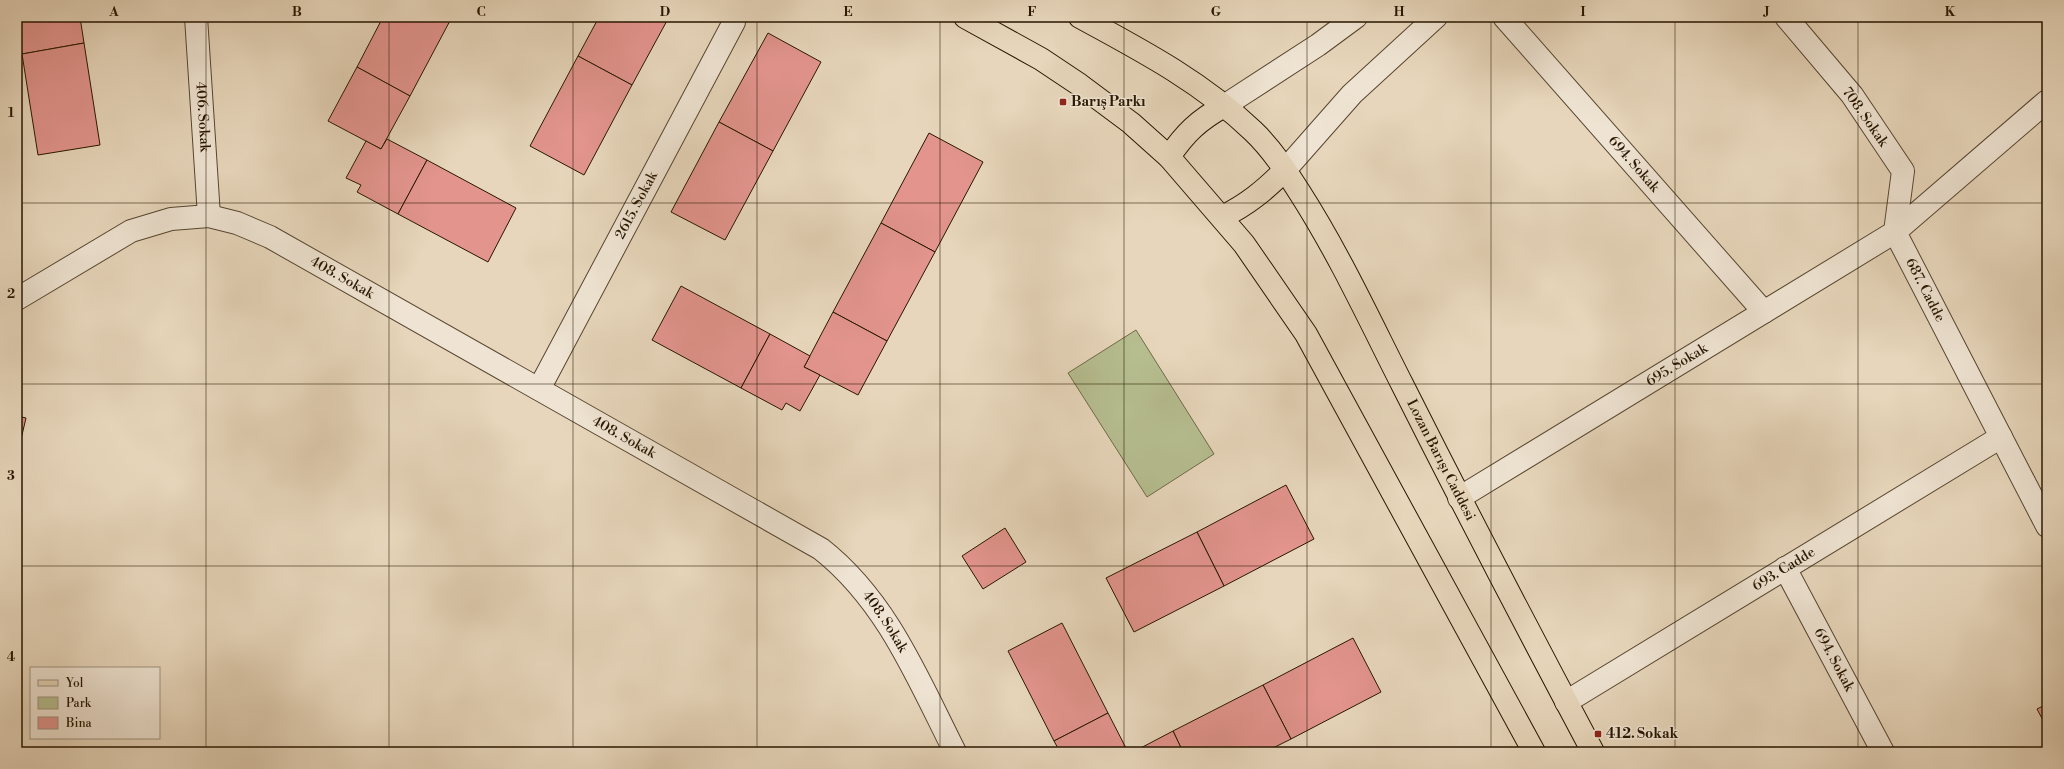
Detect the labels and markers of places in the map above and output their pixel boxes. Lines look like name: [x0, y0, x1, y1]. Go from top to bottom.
place label: Barış Parkı: [1071, 93, 1146, 111]
marker: Barış Parkı: [1058, 97, 1068, 107]
place label: 412. Sokak: [1606, 725, 1679, 743]
marker: 412. Sokak: [1593, 729, 1603, 739]

